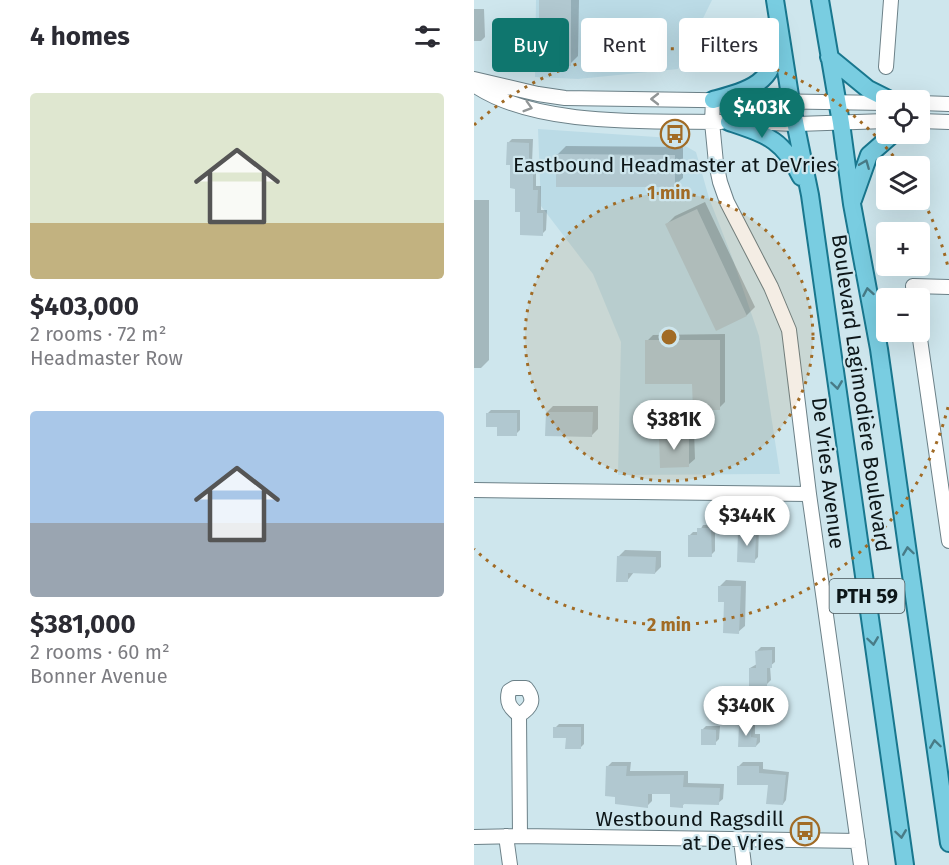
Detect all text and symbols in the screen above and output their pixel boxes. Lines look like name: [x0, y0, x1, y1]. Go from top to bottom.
chip: Buy: [492, 18, 569, 72]
chip: Rent: [581, 18, 667, 72]
chip: Filters: [679, 18, 779, 72]
icon: filters: [411, 20, 444, 53]
text: 4 homes: [30, 21, 130, 52]
pin: $403K: [720, 88, 804, 139]
map controls: [876, 90, 930, 342]
button: locate: [876, 90, 930, 144]
one-way arrow: [650, 93, 659, 105]
text: $403K: [734, 95, 790, 119]
one-way arrow: [522, 100, 533, 112]
bus stop icon: Eastbound Headmaster at DeVries: [659, 118, 691, 150]
icon: home: [183, 132, 291, 240]
place label: Eastbound Headmaster at DeVries: [513, 152, 837, 178]
button: layers: [876, 156, 930, 210]
one-way arrow: [858, 159, 870, 170]
text: 1 min: [647, 182, 691, 204]
button: +: [876, 222, 930, 276]
street label: Boulevard Lagimodière Boulevard: [826, 232, 896, 554]
one-way arrow: [862, 287, 875, 297]
button: −: [876, 288, 930, 342]
text: $403,000: [30, 291, 139, 322]
text: 2 rooms · 72 m²: [30, 322, 166, 346]
centre of rings: [659, 327, 679, 347]
text: Headmaster Row: [30, 346, 183, 370]
one-way arrow: [830, 381, 842, 390]
street label: De Vries Avenue: [806, 396, 850, 550]
pin: $381K: [632, 400, 716, 451]
text: $381K: [647, 407, 701, 431]
icon: home: [183, 450, 291, 558]
pin: $344K: [705, 496, 789, 547]
text: $344K: [719, 503, 775, 527]
one-way arrow: [902, 546, 914, 555]
road number: PTH 59: [830, 579, 904, 613]
text: $381,000: [30, 609, 136, 640]
text: 2 min: [647, 614, 691, 636]
one-way arrow: [867, 636, 879, 645]
text: 2 rooms · 60 m²: [30, 640, 170, 664]
text: Bonner Avenue: [30, 664, 168, 688]
pin: $340K: [704, 686, 788, 737]
text: $340K: [718, 693, 775, 717]
one-way arrow: [930, 739, 942, 749]
place label: Westbound Ragsdill at De Vries: [596, 806, 784, 856]
bus stop icon: Westbound Ragsdill at De Vries: [789, 815, 821, 847]
one-way arrow: [895, 829, 907, 838]

